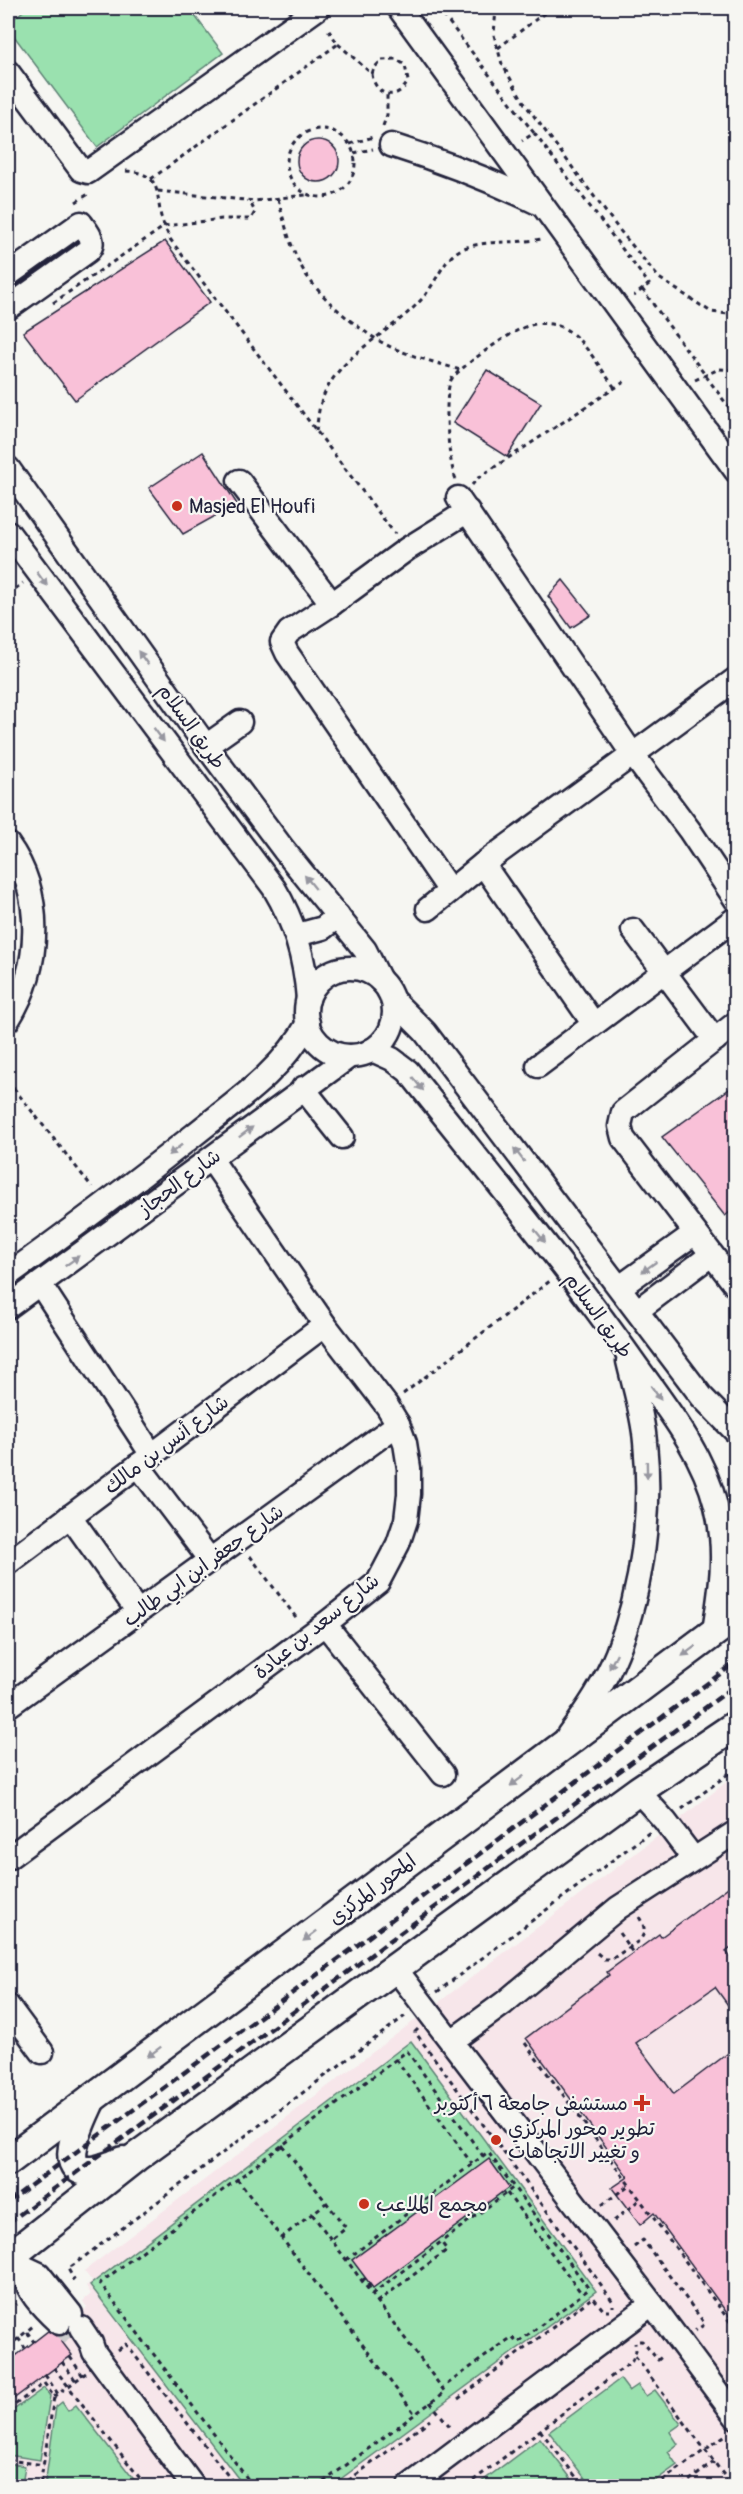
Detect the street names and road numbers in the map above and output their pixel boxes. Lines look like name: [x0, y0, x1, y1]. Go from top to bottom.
street label: طريق السلام: [150, 679, 231, 775]
street label: شارع الحجاز: [131, 1143, 226, 1224]
street label: طريق السلام: [557, 1268, 638, 1364]
street label: شارع أنس بن مالك: [99, 1389, 234, 1500]
street label: شارع جعفر ابن ابي طالب: [118, 1499, 291, 1636]
street label: شارع سعد بن عبادة: [248, 1568, 385, 1685]
street label: المحور المركزى: [323, 1848, 421, 1931]

